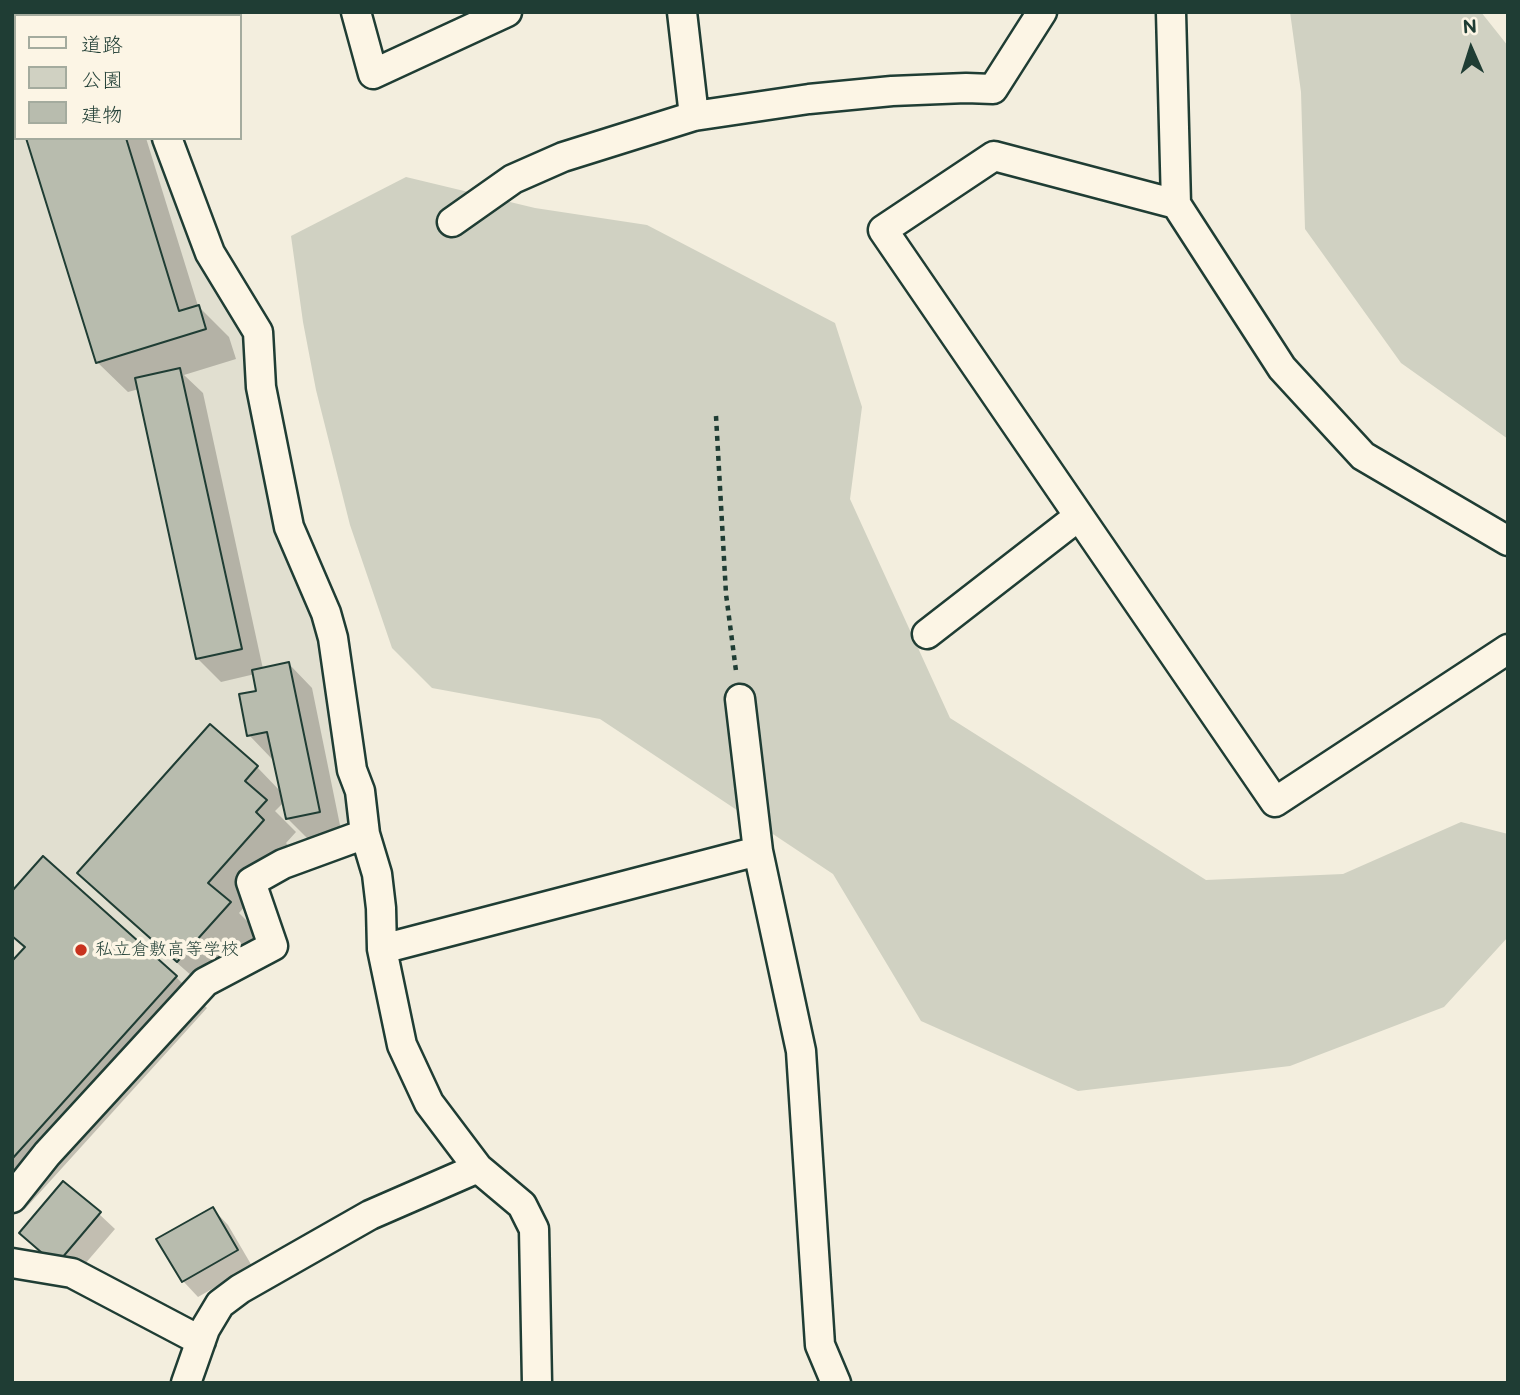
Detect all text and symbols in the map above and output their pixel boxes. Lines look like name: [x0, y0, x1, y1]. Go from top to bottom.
legend: [14, 14, 242, 140]
north arrow: [1436, 14, 1506, 84]
text: N: [1462, 16, 1478, 39]
text: 道路: [81, 33, 123, 58]
text: 公園: [81, 68, 123, 93]
text: 建物: [81, 103, 123, 128]
place label: 私立倉敷高等学校: [95, 939, 239, 961]
marker: 私立倉敷高等学校: [73, 942, 89, 958]

